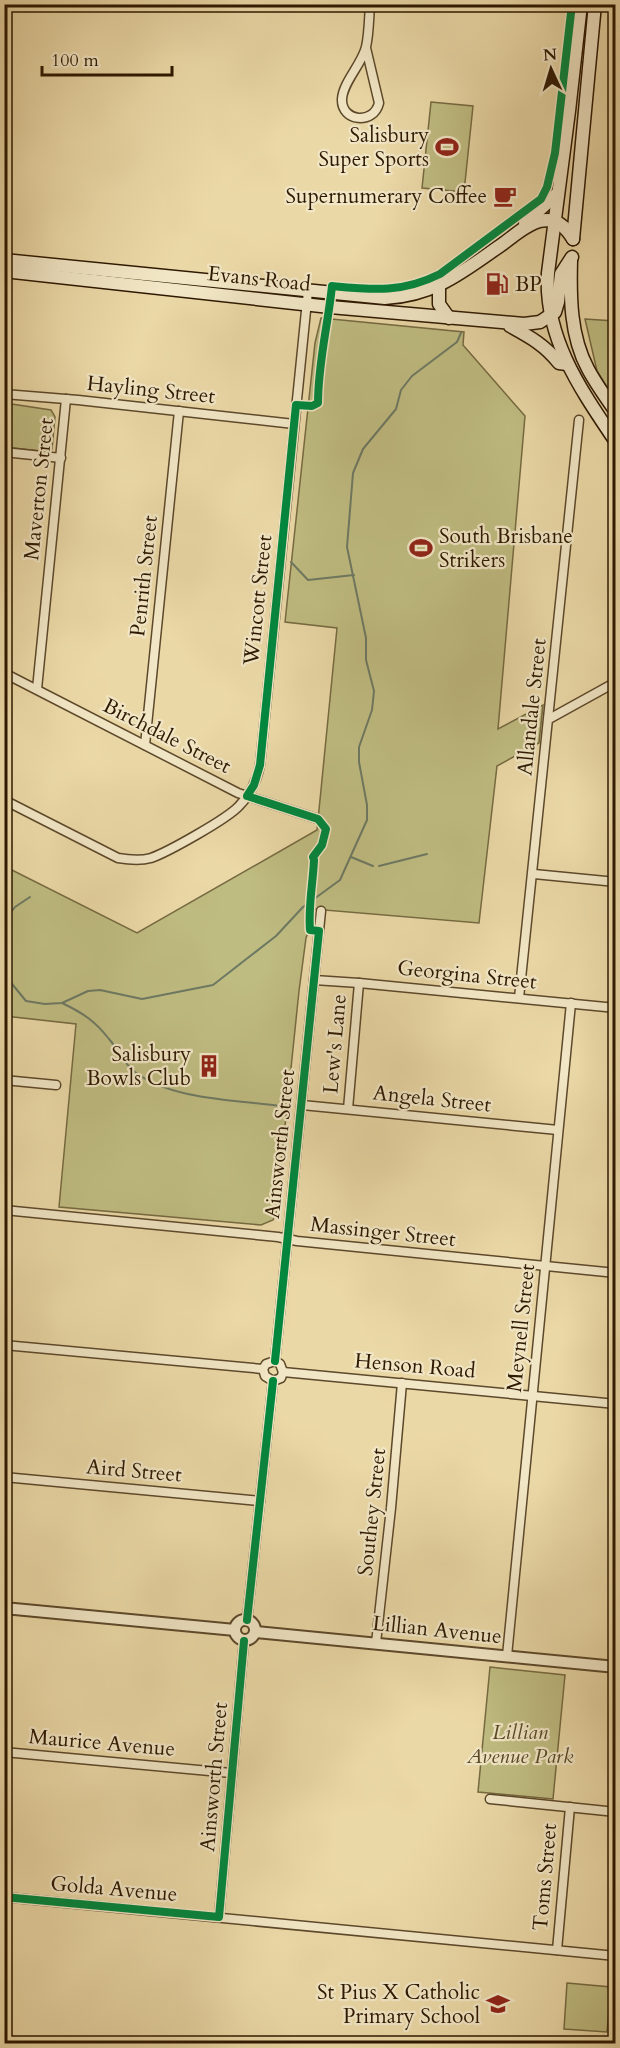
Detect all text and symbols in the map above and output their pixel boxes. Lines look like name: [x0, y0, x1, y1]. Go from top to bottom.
scale bar: [42, 39, 172, 77]
north arrow: [521, 39, 581, 99]
text: N: [542, 44, 558, 66]
text: 100 m: [51, 48, 99, 73]
place label: Salisbury Super Sports: [319, 121, 429, 174]
sports icon: Salisbury Super Sports: [434, 134, 460, 160]
place label: Supernumerary Coffee: [286, 182, 487, 211]
cafe icon: Supernumerary Coffee: [492, 183, 518, 209]
street label: Evans Road: [206, 259, 312, 299]
place label: BP: [515, 270, 542, 299]
fuel station icon: BP: [484, 271, 510, 297]
street label: Hayling Street: [85, 369, 217, 411]
street label: Maverton Street: [17, 416, 61, 562]
street label: Penrith Street: [123, 514, 165, 638]
place label: South Brisbane Strikers: [439, 522, 573, 575]
street label: Wincott Street: [237, 533, 279, 668]
sports icon: South Brisbane Strikers: [408, 535, 434, 561]
street label: Allandale Street: [510, 637, 554, 777]
street label: Birchdale Street: [98, 691, 236, 781]
street label: Georgina Street: [396, 953, 538, 997]
street label: Lew's Lane: [316, 993, 354, 1095]
place label: Salisbury Bowls Club: [86, 1040, 191, 1093]
building icon: Salisbury Bowls Club: [196, 1053, 222, 1079]
street label: Ainsworth Street: [258, 1068, 302, 1220]
street label: Angela Street: [371, 1078, 493, 1120]
street label: Massinger Street: [309, 1210, 457, 1254]
street label: Meynell Street: [500, 1262, 542, 1394]
street label: Henson Road: [353, 1346, 477, 1386]
street label: Southey Street: [351, 1446, 393, 1577]
street label: Aird Street: [85, 1452, 183, 1490]
street label: Lillian Avenue: [371, 1609, 503, 1651]
street label: Ainsworth Street: [193, 1701, 235, 1853]
park label: Lillian Avenue Park: [466, 1718, 574, 1771]
street label: Maurice Avenue: [28, 1722, 176, 1764]
street label: Toms Street: [526, 1822, 564, 1932]
street label: Golda Avenue: [49, 1869, 179, 1909]
place label: St Pius X Catholic Primary School: [317, 1978, 480, 2031]
school or university icon: St Pius X Catholic Primary School: [485, 1991, 511, 2017]

